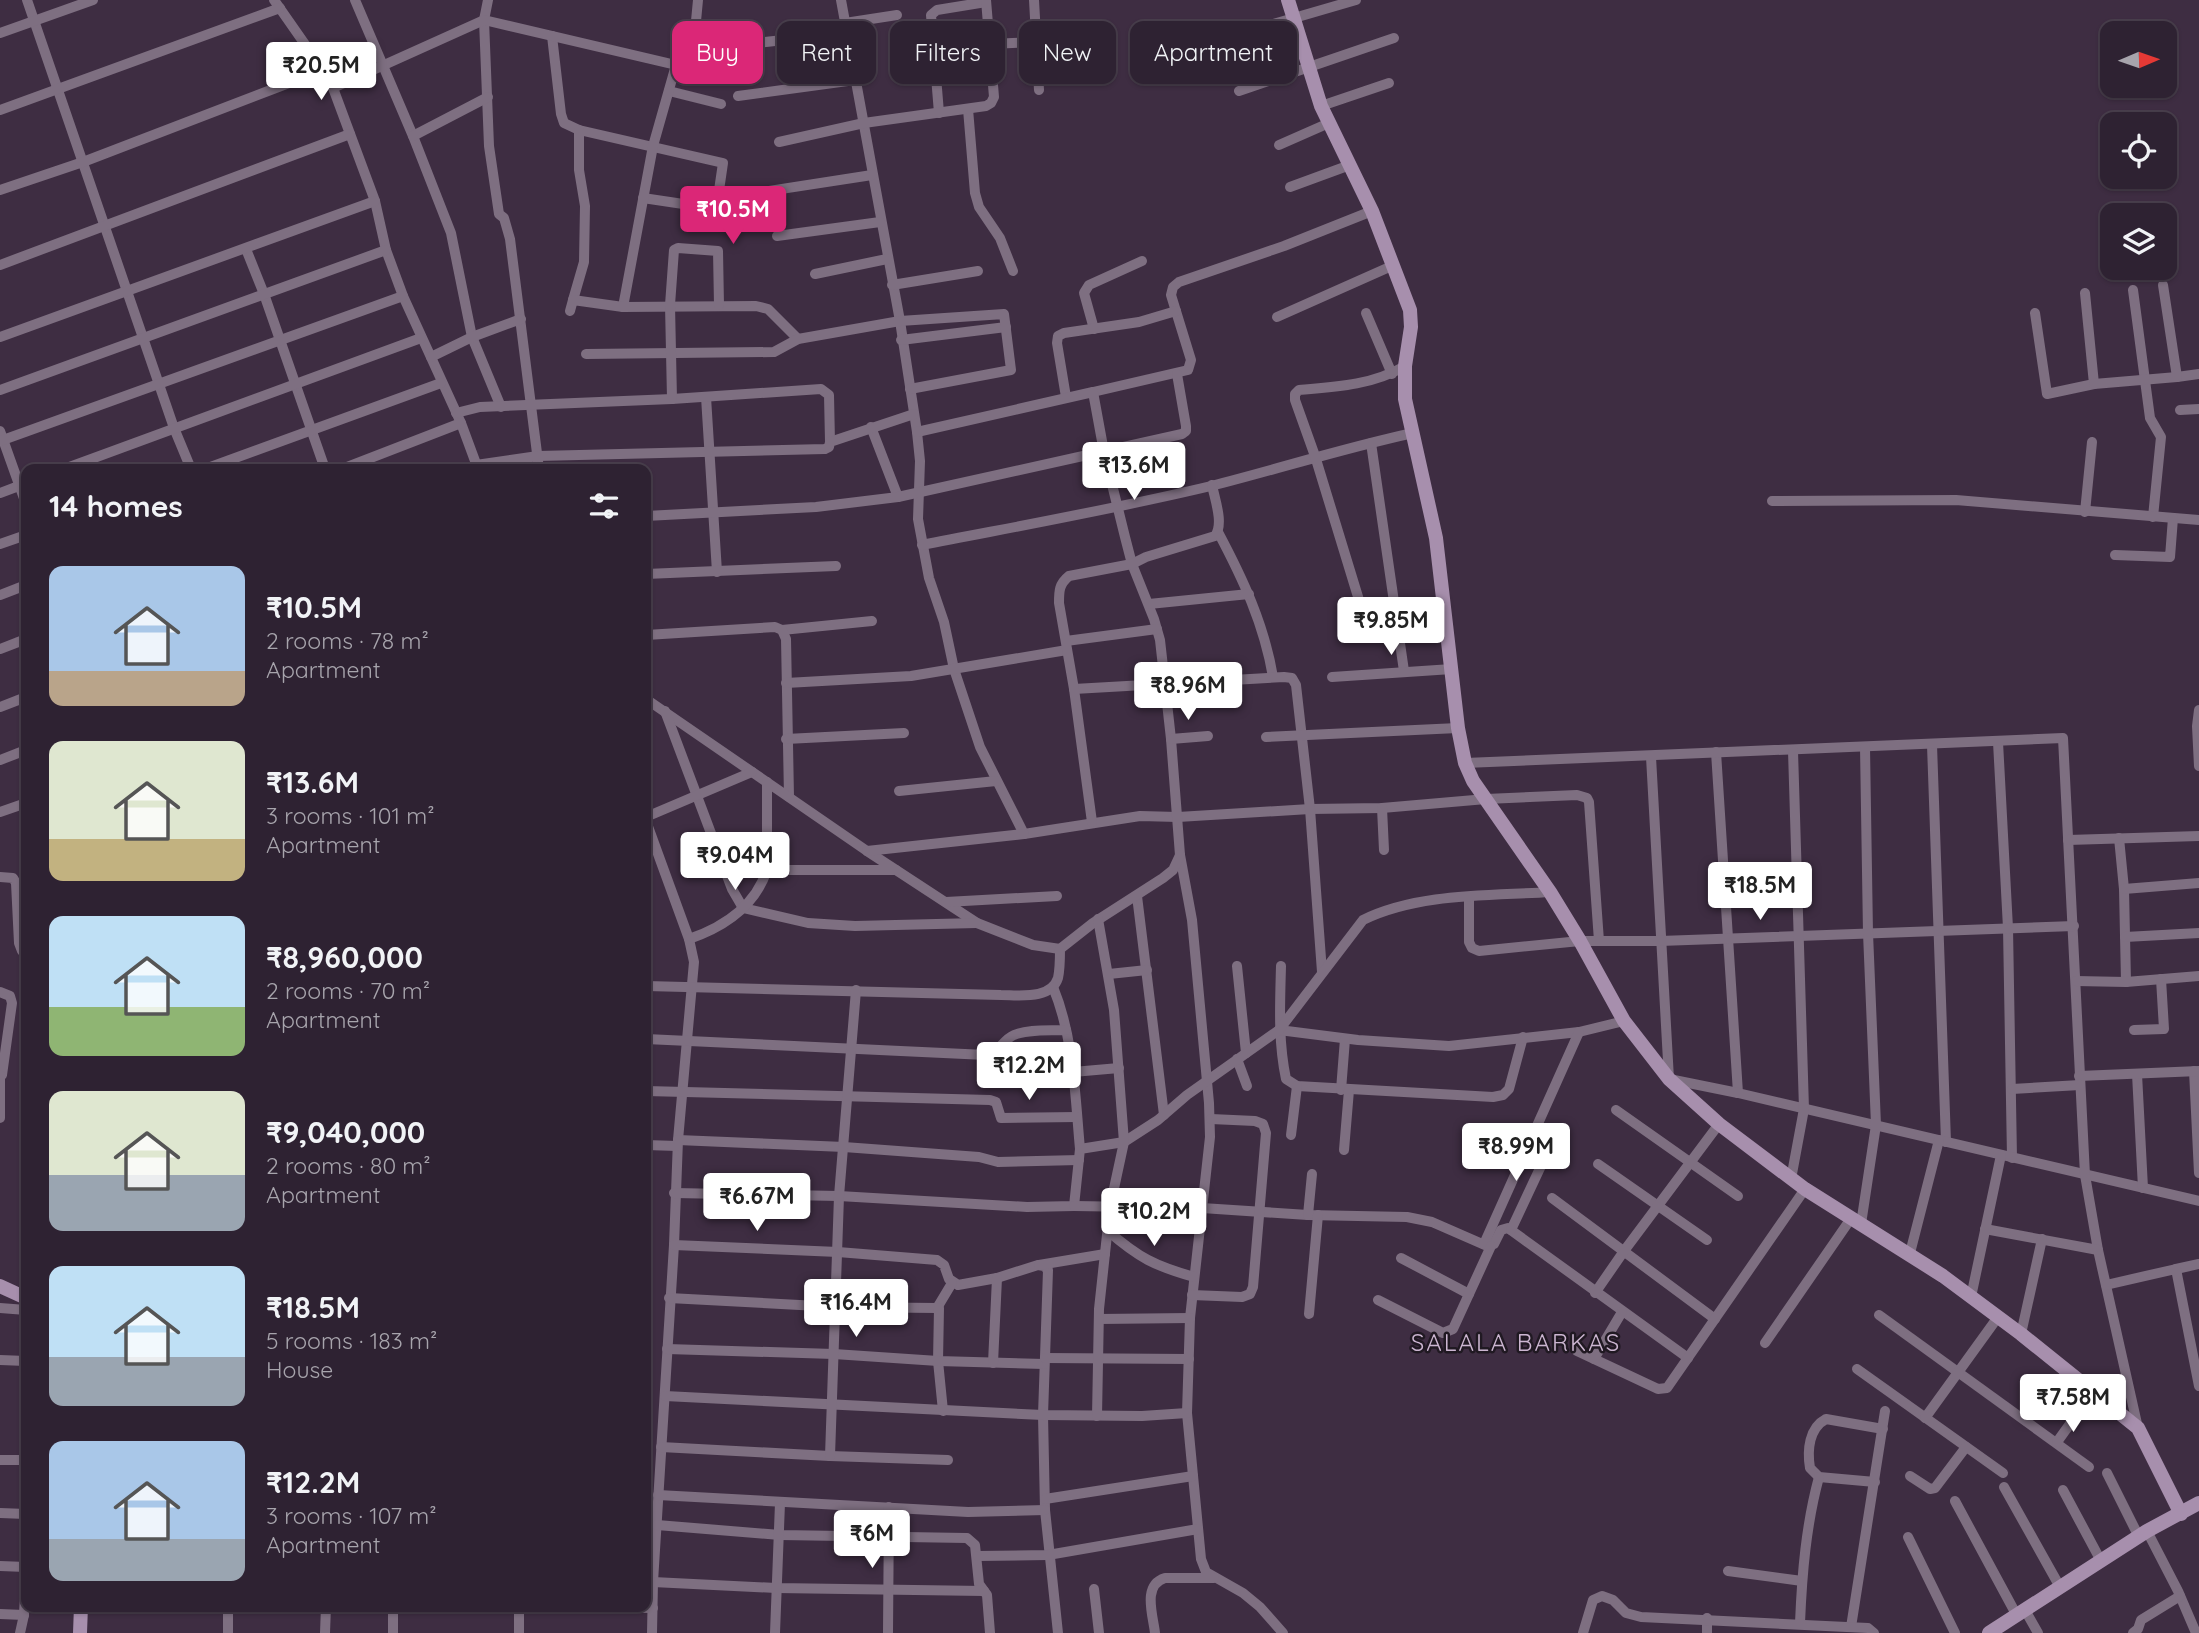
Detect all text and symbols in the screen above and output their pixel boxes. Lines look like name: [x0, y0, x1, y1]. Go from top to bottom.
chip: Buy: [672, 21, 763, 84]
chip: Rent: [777, 21, 876, 84]
chip: Filters: [890, 21, 1005, 84]
chip: New: [1019, 21, 1116, 84]
chip: Apartment: [1130, 21, 1297, 84]
north arrow: [2100, 21, 2177, 98]
map controls: [2100, 21, 2177, 280]
pin: ₹20.5M: [264, 42, 378, 102]
text: ₹20.5M: [282, 50, 360, 79]
button: locate: [2100, 112, 2177, 189]
pin: ₹10.5M: [676, 187, 790, 246]
text: ₹10.5M: [696, 194, 770, 223]
button: layers: [2100, 203, 2177, 280]
pin: ₹13.6M: [1077, 442, 1191, 502]
text: ₹13.6M: [1098, 450, 1170, 479]
text: 14 homes: [49, 487, 183, 525]
icon: filters: [585, 487, 623, 525]
text: ₹10.5M: [266, 588, 362, 626]
icon: home: [105, 594, 189, 678]
pin: ₹9.85M: [1334, 598, 1448, 657]
text: ₹9.85M: [1353, 605, 1429, 634]
text: 2 rooms · 78 m²: [266, 626, 429, 655]
text: Apartment: [266, 655, 380, 684]
pin: ₹8.96M: [1131, 662, 1245, 722]
text: ₹8.96M: [1150, 670, 1226, 699]
text: ₹13.6M: [266, 763, 359, 801]
icon: home: [105, 769, 189, 853]
text: 3 rooms · 101 m²: [266, 801, 435, 830]
text: Apartment: [266, 830, 380, 859]
pin: ₹9.04M: [678, 832, 792, 892]
text: ₹9.04M: [696, 840, 774, 869]
pin: ₹18.5M: [1703, 862, 1817, 922]
text: ₹18.5M: [1724, 870, 1796, 899]
text: ₹8,960,000: [266, 938, 423, 976]
icon: home: [105, 944, 189, 1028]
text: 2 rooms · 70 m²: [266, 976, 430, 1005]
text: Apartment: [266, 1005, 380, 1034]
pin: ₹12.2M: [972, 1042, 1086, 1102]
text: ₹12.2M: [993, 1050, 1065, 1079]
text: ₹9,040,000: [266, 1113, 425, 1151]
icon: home: [105, 1119, 189, 1203]
pin: ₹8.99M: [1459, 1124, 1573, 1183]
text: ₹8.99M: [1478, 1131, 1554, 1160]
text: 2 rooms · 80 m²: [266, 1151, 431, 1180]
pin: ₹6.67M: [700, 1174, 814, 1233]
text: Apartment: [266, 1180, 380, 1209]
text: ₹6.67M: [719, 1181, 795, 1210]
pin: ₹10.2M: [1097, 1188, 1211, 1248]
text: ₹10.2M: [1117, 1196, 1191, 1225]
pin: ₹16.4M: [799, 1280, 913, 1339]
text: ₹16.4M: [820, 1287, 892, 1316]
text: ₹18.5M: [266, 1288, 360, 1326]
icon: home: [105, 1294, 189, 1378]
text: 5 rooms · 183 m²: [266, 1326, 437, 1355]
district label: SALALA BARKAS: [1411, 1327, 1621, 1357]
text: House: [266, 1355, 333, 1384]
pin: ₹7.58M: [2016, 1374, 2130, 1434]
text: ₹7.58M: [2036, 1382, 2110, 1411]
text: ₹12.2M: [266, 1463, 360, 1501]
icon: home: [105, 1469, 189, 1553]
text: 3 rooms · 107 m²: [266, 1501, 437, 1530]
pin: ₹6M: [838, 1510, 906, 1570]
text: ₹6M: [850, 1518, 894, 1547]
text: Apartment: [266, 1530, 380, 1559]

